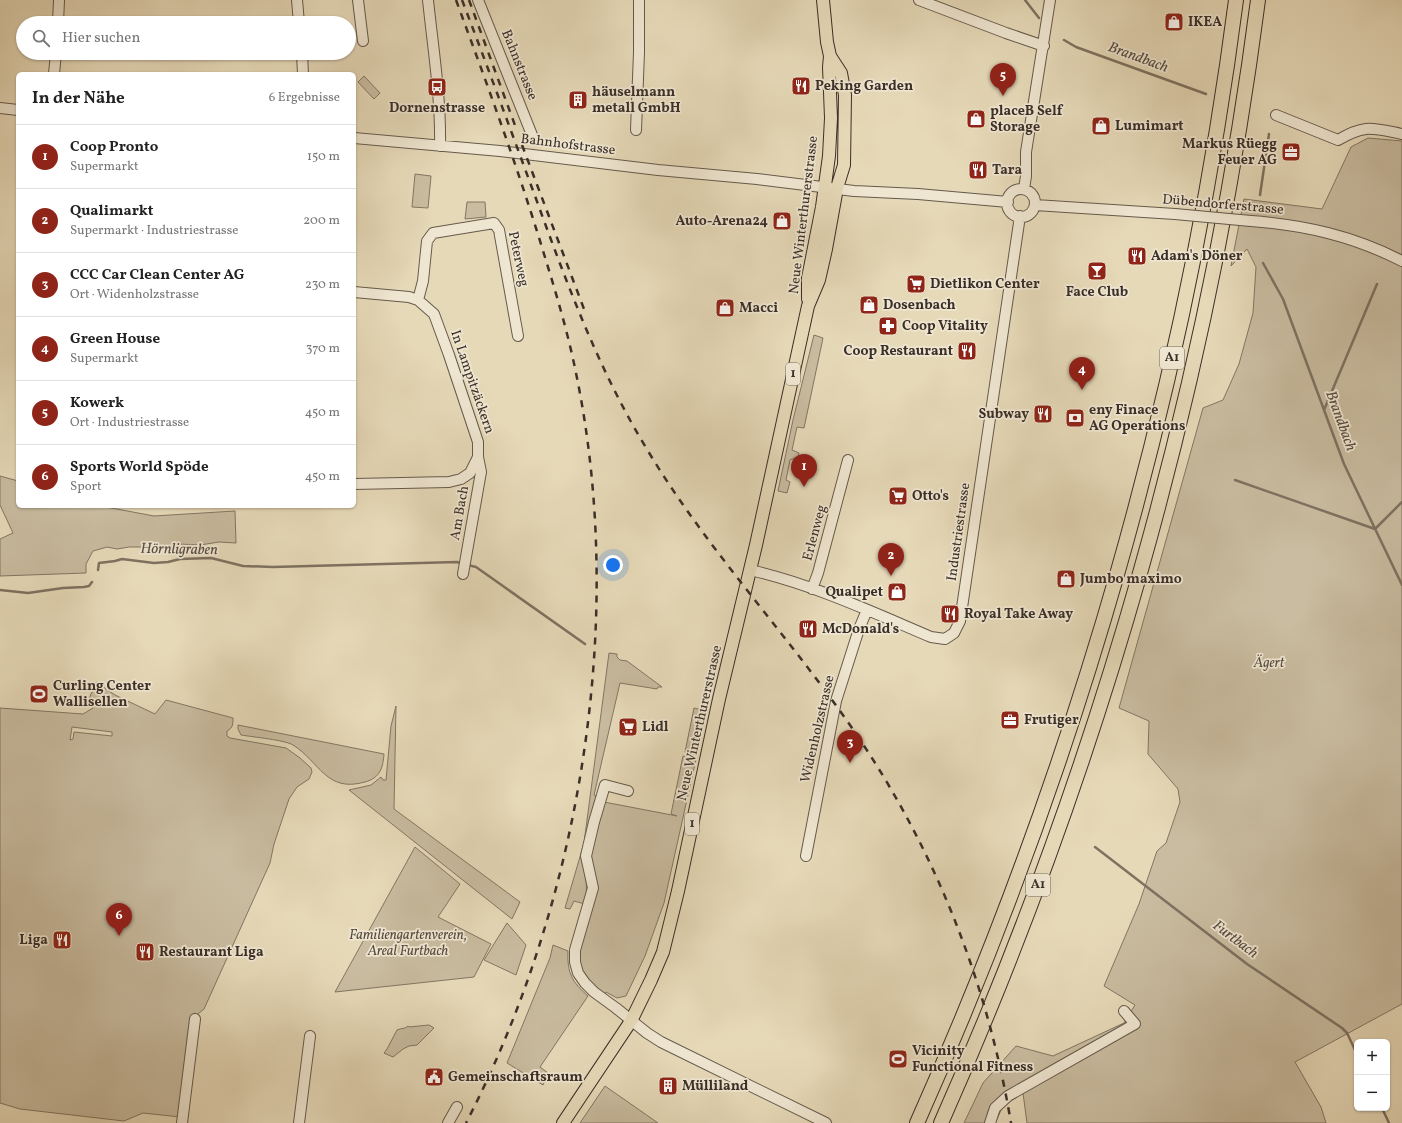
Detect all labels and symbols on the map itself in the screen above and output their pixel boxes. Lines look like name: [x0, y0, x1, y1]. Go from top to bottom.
shop icon: IKEA: [1163, 11, 1185, 33]
place label: IKEA: [1188, 13, 1222, 32]
street label: Bahnstrasse: [496, 27, 542, 104]
water label: Brandbach: [1105, 37, 1171, 79]
pin: 5: [990, 63, 1016, 96]
restaurant icon: Peking Garden: [790, 75, 812, 97]
bus stop icon: Dornenstrasse: [426, 76, 448, 98]
place label: Peking Garden: [815, 77, 913, 96]
place label: häuselmann metall GmbH: [592, 83, 681, 118]
building icon: häuselmann metall GmbH: [567, 89, 589, 111]
place label: Dornenstrasse: [389, 99, 485, 118]
place label: placeB Self Storage: [990, 102, 1064, 137]
shop icon: placeB Self Storage: [965, 108, 987, 130]
shop icon: Lumimart: [1090, 115, 1112, 137]
place label: Lumimart: [1115, 117, 1184, 136]
street label: Bahnhofstrasse: [520, 130, 617, 160]
street label: Neue Winterthurerstrasse: [785, 134, 823, 295]
place label: Markus Rüegg Feuer AG: [1182, 135, 1277, 170]
office icon: Markus Rüegg Feuer AG: [1280, 141, 1302, 163]
restaurant icon: Tara: [967, 159, 989, 181]
place label: Tara: [992, 161, 1022, 180]
street label: Dübendorferstrasse: [1162, 190, 1285, 220]
shop icon: Auto-Arena24: [771, 210, 793, 232]
place label: Auto-Arena24: [676, 212, 769, 231]
street label: Peterweg: [503, 230, 533, 288]
restaurant icon: Adam's Döner: [1126, 245, 1148, 267]
place label: Adam's Döner: [1151, 247, 1243, 266]
bar icon: Face Club: [1086, 260, 1108, 282]
supermarket icon: Dietlikon Center: [905, 273, 927, 295]
place label: Dietlikon Center: [930, 275, 1040, 294]
place label: Face Club: [1066, 283, 1128, 302]
shop icon: Dosenbach: [858, 294, 880, 316]
place label: Dosenbach: [883, 296, 956, 315]
shop icon: Macci: [714, 297, 736, 319]
place label: Macci: [739, 299, 778, 318]
pharmacy icon: Coop Vitality: [877, 315, 899, 337]
place label: Coop Vitality: [902, 317, 988, 336]
street label: In Lampitzäckern: [445, 328, 499, 436]
restaurant icon: Coop Restaurant: [956, 340, 978, 362]
place label: Coop Restaurant: [843, 342, 953, 361]
road number: A1: [1160, 347, 1184, 369]
pin: 4: [1069, 357, 1095, 390]
road number: 1: [786, 363, 800, 385]
water label: Brandbach: [1319, 388, 1361, 454]
place label: eny Finace AG Operations: [1089, 401, 1186, 436]
restaurant icon: Subway: [1032, 403, 1054, 425]
place label: Subway: [979, 405, 1029, 424]
bank icon: eny Finace AG Operations: [1064, 407, 1086, 429]
pin: 1: [791, 454, 817, 487]
street label: Industriestrasse: [943, 481, 975, 582]
street label: Am Bach: [446, 484, 474, 542]
supermarket icon: Otto's: [887, 485, 909, 507]
place label: Otto's: [912, 487, 949, 506]
street label: Erlenweg: [798, 503, 832, 563]
water label: Hörnligraben: [140, 539, 218, 561]
pin: 2: [878, 543, 904, 576]
your location: [603, 555, 623, 575]
shop icon: Jumbo maximo: [1055, 568, 1077, 590]
place label: Jumbo maximo: [1079, 570, 1182, 589]
shop icon: Qualipet: [886, 581, 908, 603]
place label: Qualipet: [825, 583, 883, 602]
restaurant icon: Royal Take Away: [939, 603, 961, 625]
place label: Royal Take Away: [964, 605, 1073, 624]
restaurant icon: McDonald's: [797, 618, 819, 640]
place label: McDonald's: [822, 620, 899, 639]
street label: Neue Winterthurerstrasse: [673, 643, 727, 803]
park label: Ägert: [1253, 654, 1285, 673]
street label: Widenholzstrasse: [796, 673, 840, 785]
place label: Curling Center Wallisellen: [53, 677, 151, 712]
sports icon: Curling Center Wallisellen: [28, 683, 50, 705]
office icon: Frutiger: [999, 709, 1021, 731]
place label: Frutiger: [1024, 711, 1079, 730]
supermarket icon: Lidl: [617, 716, 639, 738]
place label: Lidl: [642, 718, 669, 737]
pin: 3: [837, 730, 863, 763]
road number: 1: [685, 813, 699, 835]
road number: A1: [1026, 874, 1050, 896]
pin: 6: [106, 903, 132, 936]
water label: Furtbach: [1208, 916, 1262, 964]
park label: Familiengartenverein, Areal Furtbach: [349, 926, 467, 961]
restaurant icon: Liga: [51, 929, 73, 951]
place label: Liga: [19, 931, 48, 950]
restaurant icon: Restaurant Liga: [134, 941, 156, 963]
place label: Restaurant Liga: [159, 943, 264, 962]
place label: Vicinity Functional Fitness: [912, 1042, 1033, 1077]
sports icon: Vicinity Functional Fitness: [887, 1048, 909, 1070]
public building icon: Gemeinschaftsraum: [423, 1066, 445, 1088]
place label: Gemeinschaftsraum: [448, 1068, 583, 1087]
building icon: Mülliland: [657, 1075, 679, 1097]
place label: Mülliland: [682, 1077, 749, 1096]

